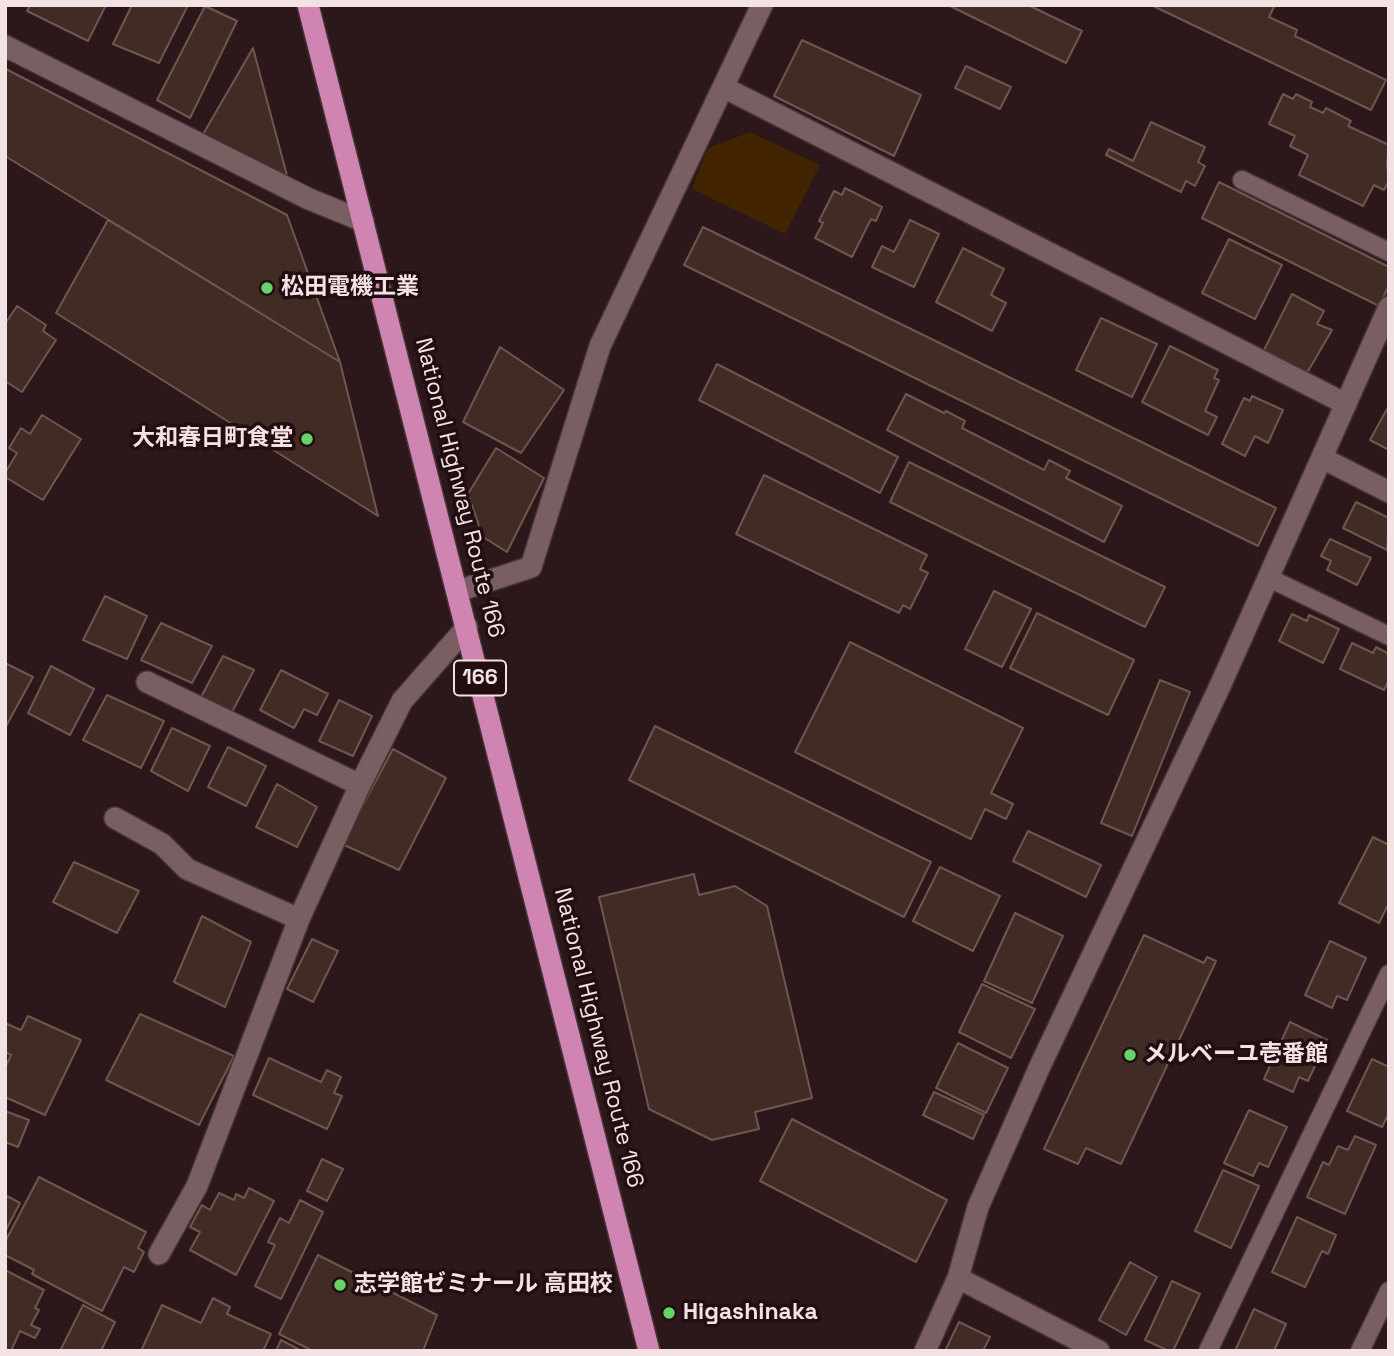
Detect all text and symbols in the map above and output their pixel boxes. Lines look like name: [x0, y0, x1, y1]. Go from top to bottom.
place label: 松田電機工業: [281, 274, 419, 302]
marker: 松田電機工業: [259, 280, 275, 296]
street label: National Highway Route 166: [408, 335, 510, 641]
place label: 大和春日町食堂: [132, 425, 293, 453]
marker: 大和春日町食堂: [299, 431, 315, 447]
road number: 166: [454, 660, 506, 696]
street label: National Highway Route 166: [547, 885, 649, 1191]
place label: メルベーユ壱番館: [1144, 1041, 1328, 1069]
marker: メルベーユ壱番館: [1122, 1047, 1138, 1063]
place label: 志学館ゼミナール 高田校: [354, 1271, 613, 1299]
marker: 志学館ゼミナール 高田校: [332, 1277, 348, 1293]
place label: Higashinaka: [683, 1299, 818, 1327]
marker: Higashinaka: [661, 1305, 677, 1321]

